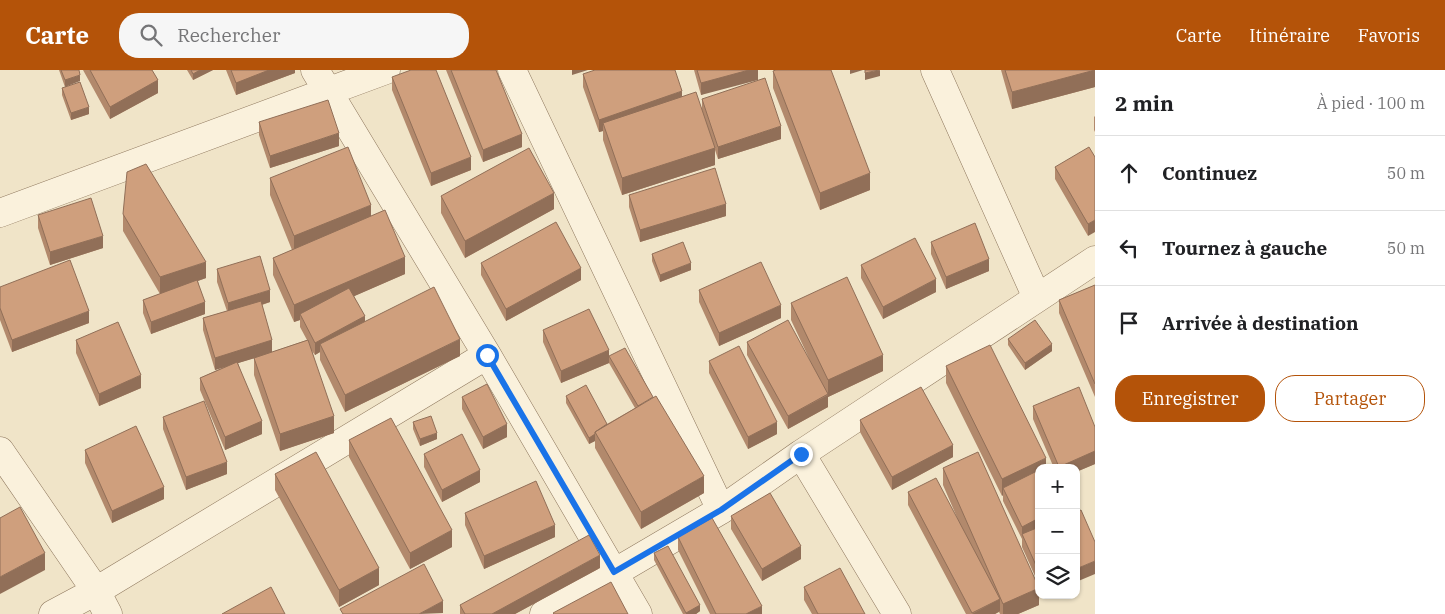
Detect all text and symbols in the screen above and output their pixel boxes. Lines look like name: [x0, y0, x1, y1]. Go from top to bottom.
search box: [119, 13, 469, 58]
text: Carte: [25, 19, 89, 51]
icon: search: [137, 21, 165, 49]
text: Rechercher: [177, 23, 280, 47]
text: Carte: [1176, 24, 1221, 47]
text: Itinéraire: [1249, 24, 1330, 47]
text: Favoris: [1358, 24, 1420, 47]
text: 2 min: [1115, 89, 1174, 117]
text: À pied · 100 m: [1317, 93, 1425, 113]
icon: ahead: [1115, 159, 1143, 187]
text: Continuez: [1162, 161, 1257, 185]
text: 50 m: [1387, 163, 1425, 183]
icon: left: [1115, 234, 1143, 262]
text: Tournez à gauche: [1162, 236, 1327, 260]
text: 50 m: [1387, 238, 1425, 258]
icon: arrive: [1115, 309, 1143, 337]
text: Arrivée à destination: [1162, 311, 1359, 335]
route start: [476, 344, 499, 367]
button: Enregistrer: [1115, 375, 1265, 422]
button: Partager: [1275, 375, 1425, 422]
route end: [790, 443, 813, 466]
map controls: [1035, 464, 1080, 599]
button: +: [1035, 464, 1080, 509]
button: −: [1035, 509, 1080, 554]
button: layers: [1035, 554, 1080, 599]

